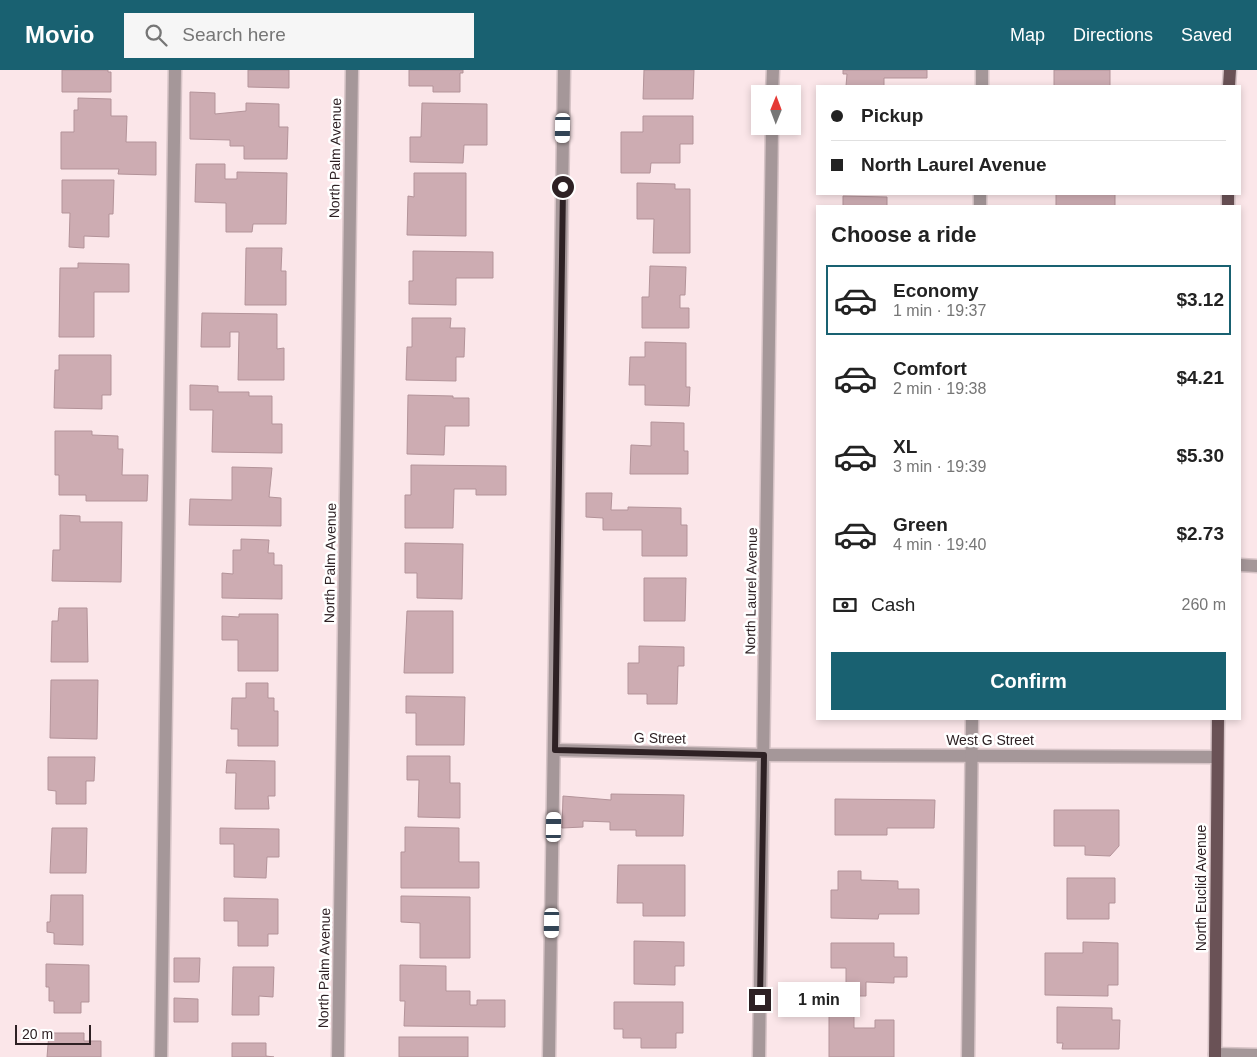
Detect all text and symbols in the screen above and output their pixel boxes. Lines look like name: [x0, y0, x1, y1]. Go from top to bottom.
search box: [124, 13, 474, 58]
text: Movio: [25, 21, 94, 48]
icon: search: [142, 21, 170, 49]
text: Search here: [182, 24, 286, 45]
text: Map: [1010, 25, 1045, 45]
text: Directions: [1073, 25, 1153, 45]
text: Saved: [1181, 25, 1232, 45]
north arrow: [751, 85, 801, 135]
map controls: [751, 85, 801, 135]
street label: North Palm Avenue: [326, 97, 344, 218]
text: Pickup: [861, 105, 923, 126]
car: [555, 113, 570, 143]
text: North Laurel Avenue: [861, 154, 1046, 175]
route start: [552, 176, 574, 198]
text: Choose a ride: [831, 222, 976, 247]
icon: car: [833, 278, 878, 323]
text: Economy: [893, 280, 979, 301]
text: $3.12: [1176, 289, 1224, 310]
text: 1 min · 19:37: [893, 302, 986, 319]
icon: car: [833, 356, 878, 401]
text: Comfort: [893, 358, 967, 379]
text: $4.21: [1176, 367, 1224, 388]
text: 2 min · 19:38: [893, 380, 986, 397]
icon: car: [833, 434, 878, 479]
text: XL: [893, 436, 917, 457]
text: $5.30: [1176, 445, 1224, 466]
text: 3 min · 19:39: [893, 458, 986, 475]
street label: North Palm Avenue: [321, 502, 339, 623]
icon: car: [833, 512, 878, 557]
text: Green: [893, 514, 948, 535]
text: $2.73: [1176, 523, 1224, 544]
street label: North Laurel Avenue: [742, 527, 760, 655]
text: 4 min · 19:40: [893, 536, 986, 553]
icon: cash: [831, 591, 859, 619]
text: Cash: [871, 594, 915, 615]
text: 260 m: [1182, 596, 1226, 613]
button: Confirm: [831, 652, 1226, 710]
street label: G Street: [634, 730, 686, 746]
street label: West G Street: [946, 732, 1034, 748]
car: [546, 812, 561, 842]
street label: North Euclid Avenue: [1193, 824, 1209, 951]
street label: North Palm Avenue: [315, 907, 333, 1028]
car: [544, 908, 559, 938]
callout: 1 min: [778, 982, 860, 1018]
route end: [749, 989, 771, 1011]
text: 1 min: [798, 991, 840, 1008]
scale bar: [15, 1022, 91, 1045]
text: 20 m: [22, 1026, 53, 1042]

